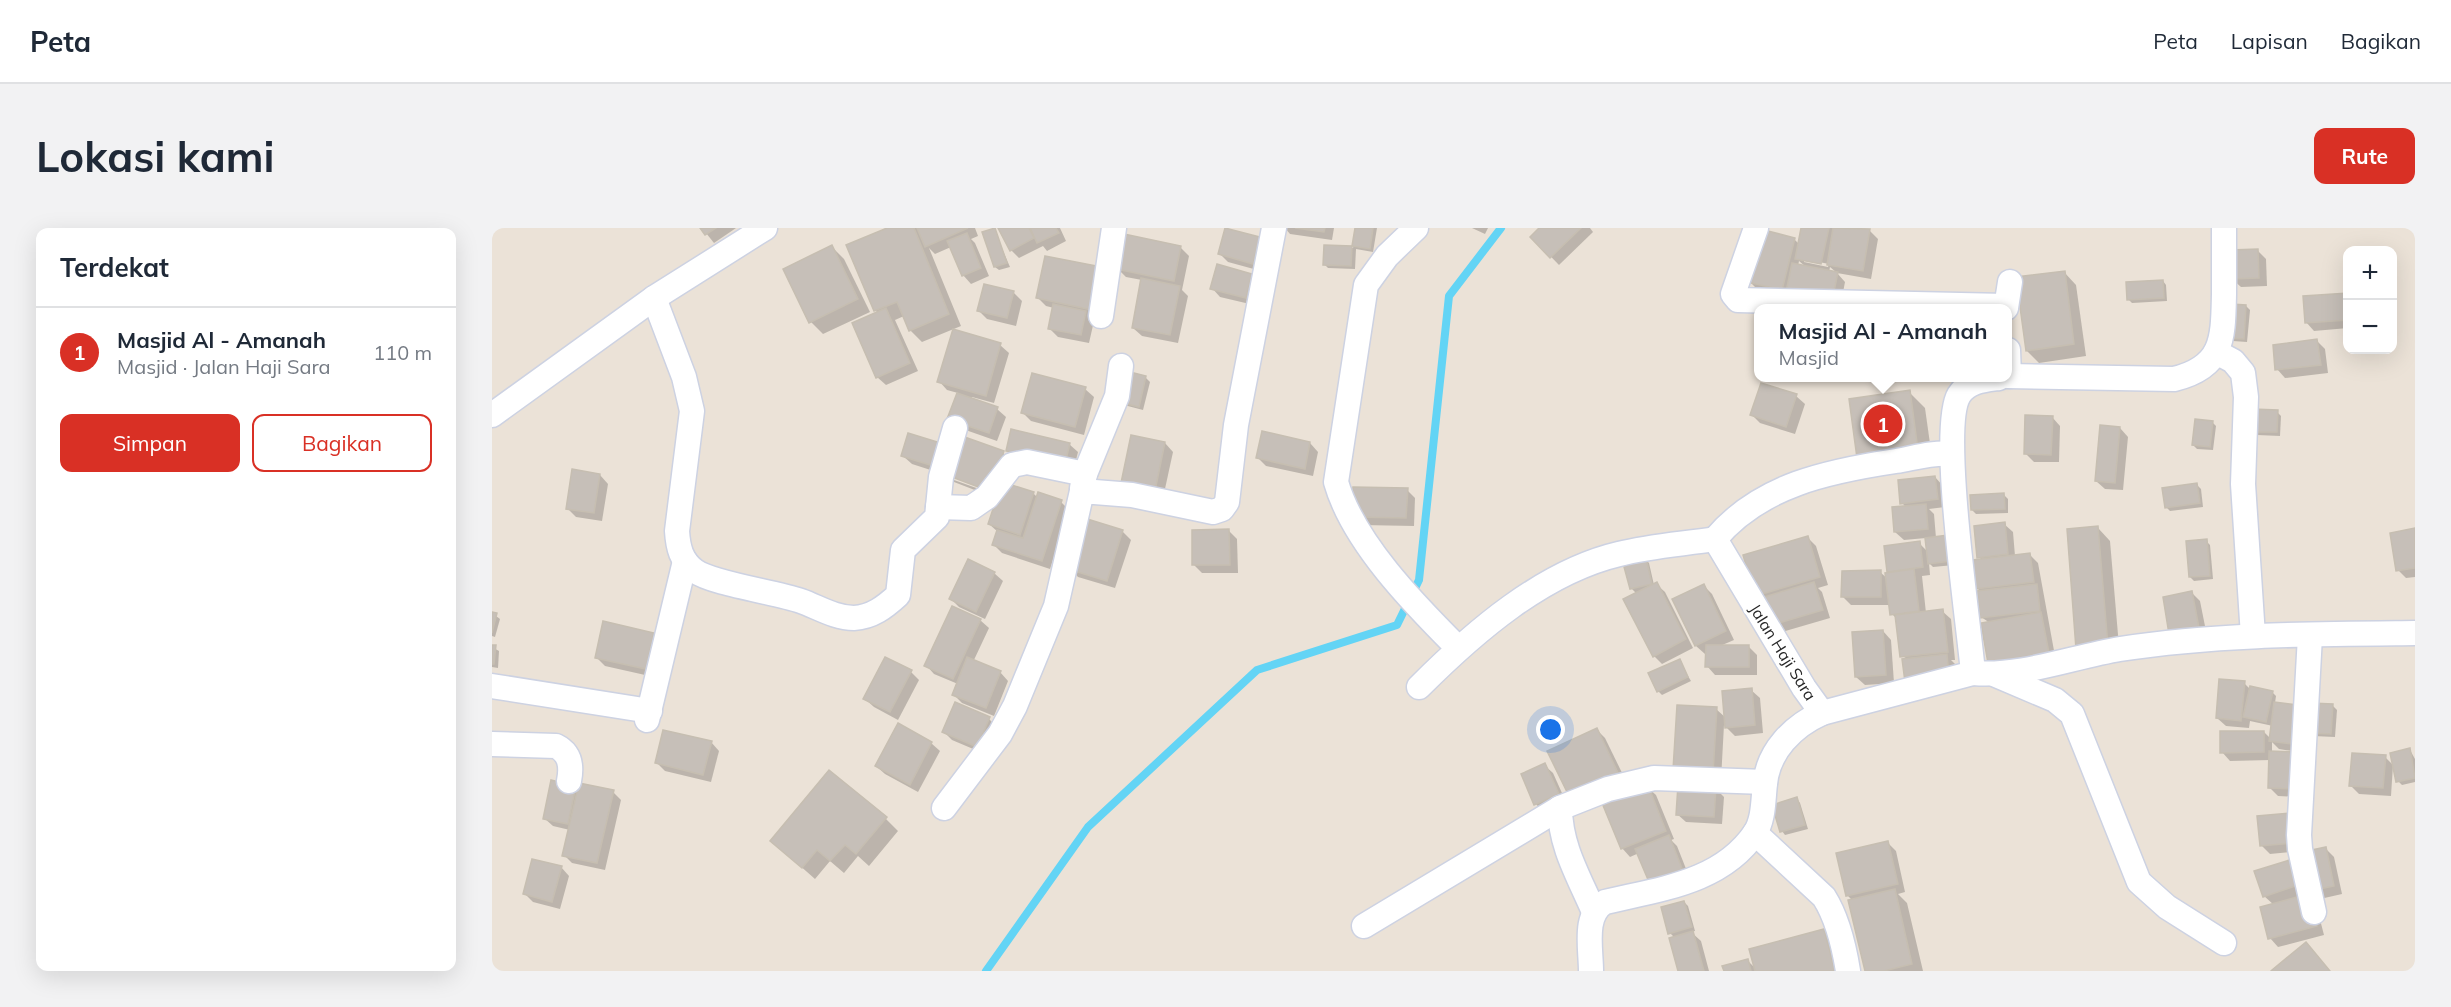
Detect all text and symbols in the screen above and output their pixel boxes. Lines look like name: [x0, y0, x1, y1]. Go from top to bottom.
text: Peta: [30, 24, 91, 59]
text: Peta: [2153, 28, 2198, 54]
text: Lapisan: [2231, 28, 2308, 54]
text: Bagikan: [2341, 28, 2421, 54]
button: Rute: [2314, 128, 2415, 184]
text: Lokasi kami: [36, 130, 274, 183]
map controls: [2343, 246, 2397, 354]
button: +: [2343, 246, 2397, 300]
text: Terdekat: [60, 251, 169, 284]
button: −: [2343, 300, 2397, 354]
popup: [1754, 304, 2012, 382]
text: Masjid Al - Amanah: [1779, 317, 1987, 345]
text: Masjid Al - Amanah: [117, 326, 326, 354]
text: 1: [74, 340, 86, 365]
text: 110 m: [373, 340, 432, 365]
text: Masjid: [1779, 345, 1839, 370]
text: Masjid · Jalan Haji Sara: [117, 354, 331, 379]
pin: 1: [1864, 402, 1902, 446]
button: Simpan: [60, 414, 240, 472]
button: Bagikan: [252, 414, 432, 472]
street label: Jalan Haji Sara: [1745, 600, 1821, 704]
your location: [1536, 715, 1565, 744]

